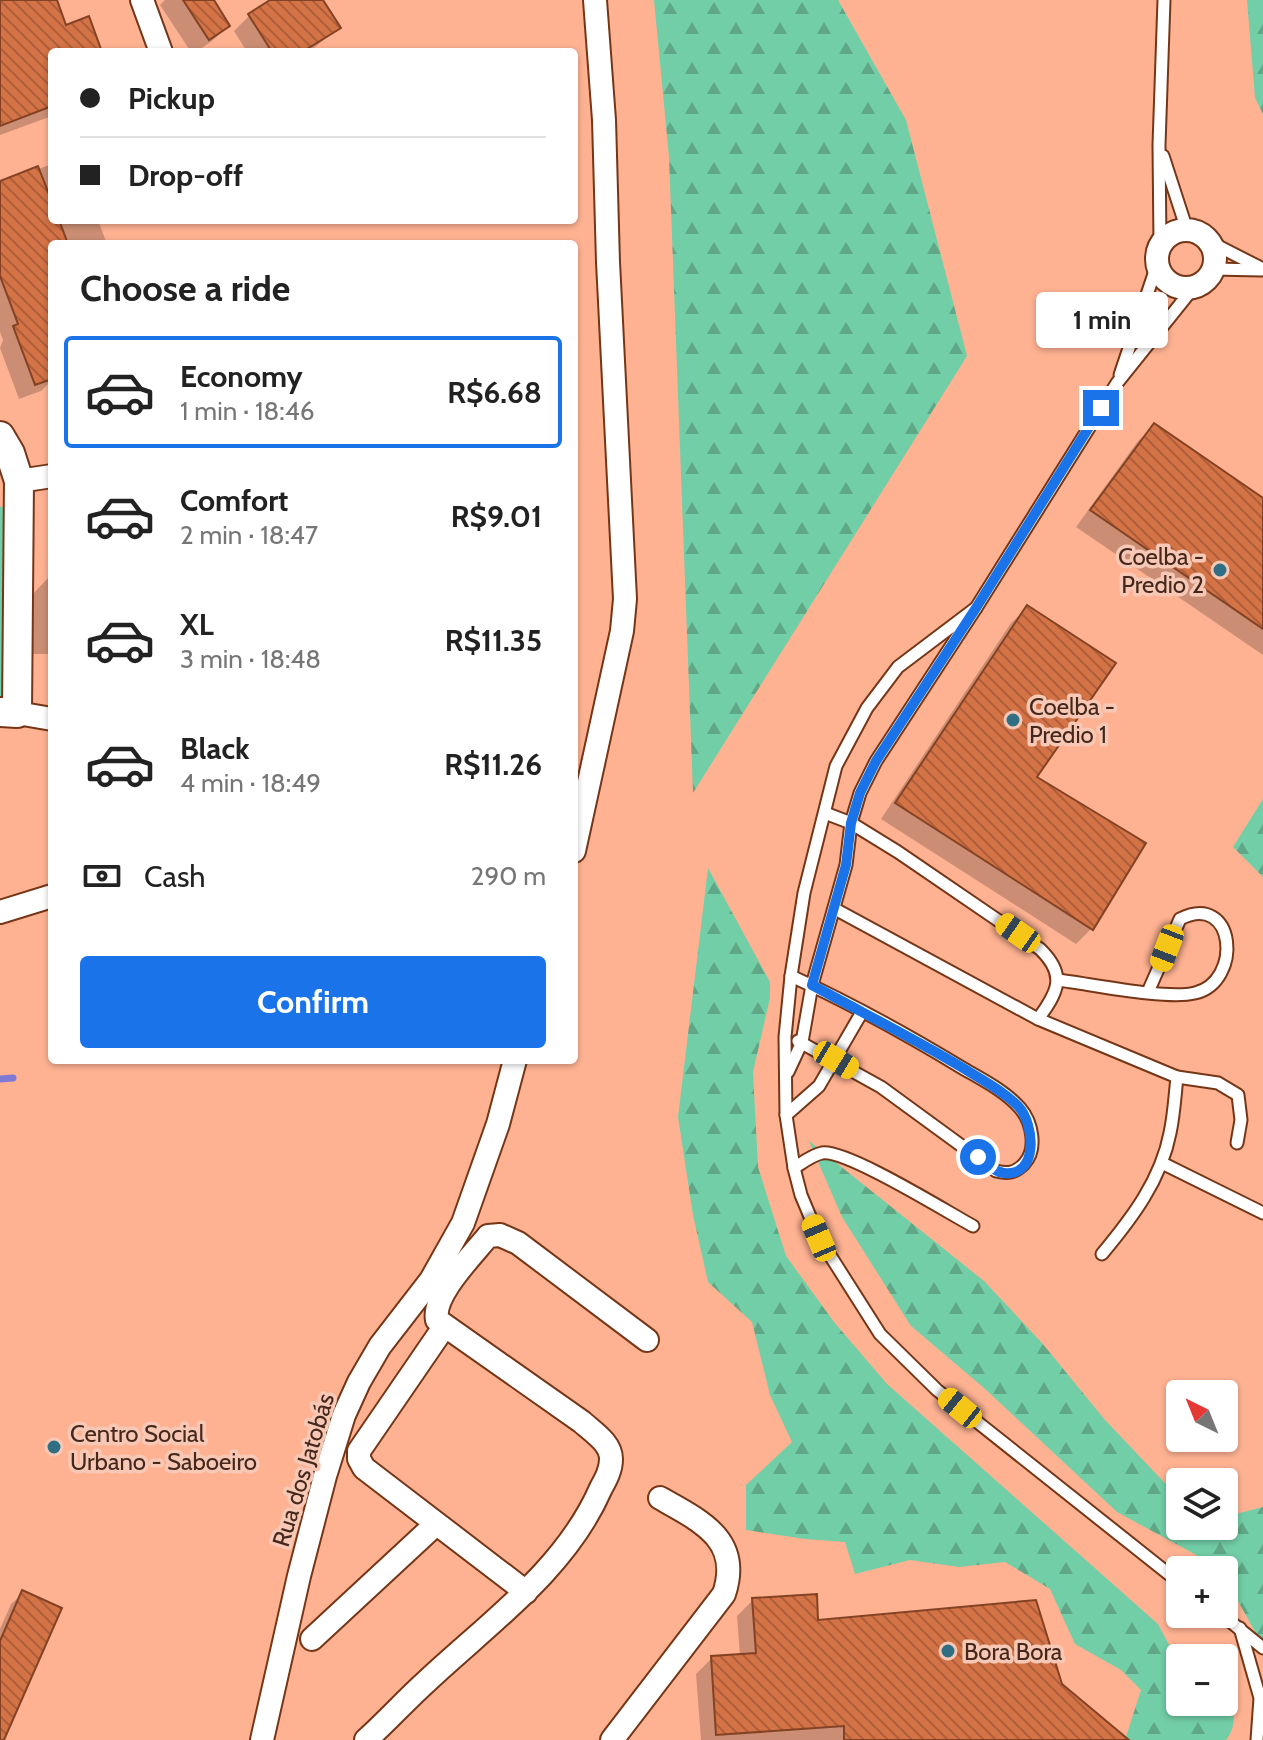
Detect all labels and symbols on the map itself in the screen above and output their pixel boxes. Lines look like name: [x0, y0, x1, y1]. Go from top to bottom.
callout: 1 min: [1035, 292, 1167, 348]
route end: [1083, 390, 1119, 426]
place label: Coelba - Predio 2: [1118, 542, 1204, 599]
marker: Coelba - Predio 2: [1211, 561, 1229, 579]
place label: Coelba - Predio 1: [1029, 692, 1115, 749]
marker: Coelba - Predio 1: [1004, 711, 1022, 729]
car: [991, 909, 1045, 957]
car: [1147, 921, 1187, 975]
car: [809, 1037, 863, 1083]
route start: [960, 1139, 996, 1175]
car: [799, 1211, 839, 1265]
north arrow: [1166, 1380, 1238, 1452]
car: [934, 1384, 986, 1432]
street label: Rua dos Jatobás: [266, 1390, 340, 1550]
place label: Centro Social Urbano - Saboeiro: [70, 1419, 257, 1476]
marker: Centro Social Urbano - Saboeiro: [45, 1438, 63, 1456]
place label: Bora Bora: [964, 1637, 1063, 1666]
marker: Bora Bora: [939, 1642, 957, 1660]

